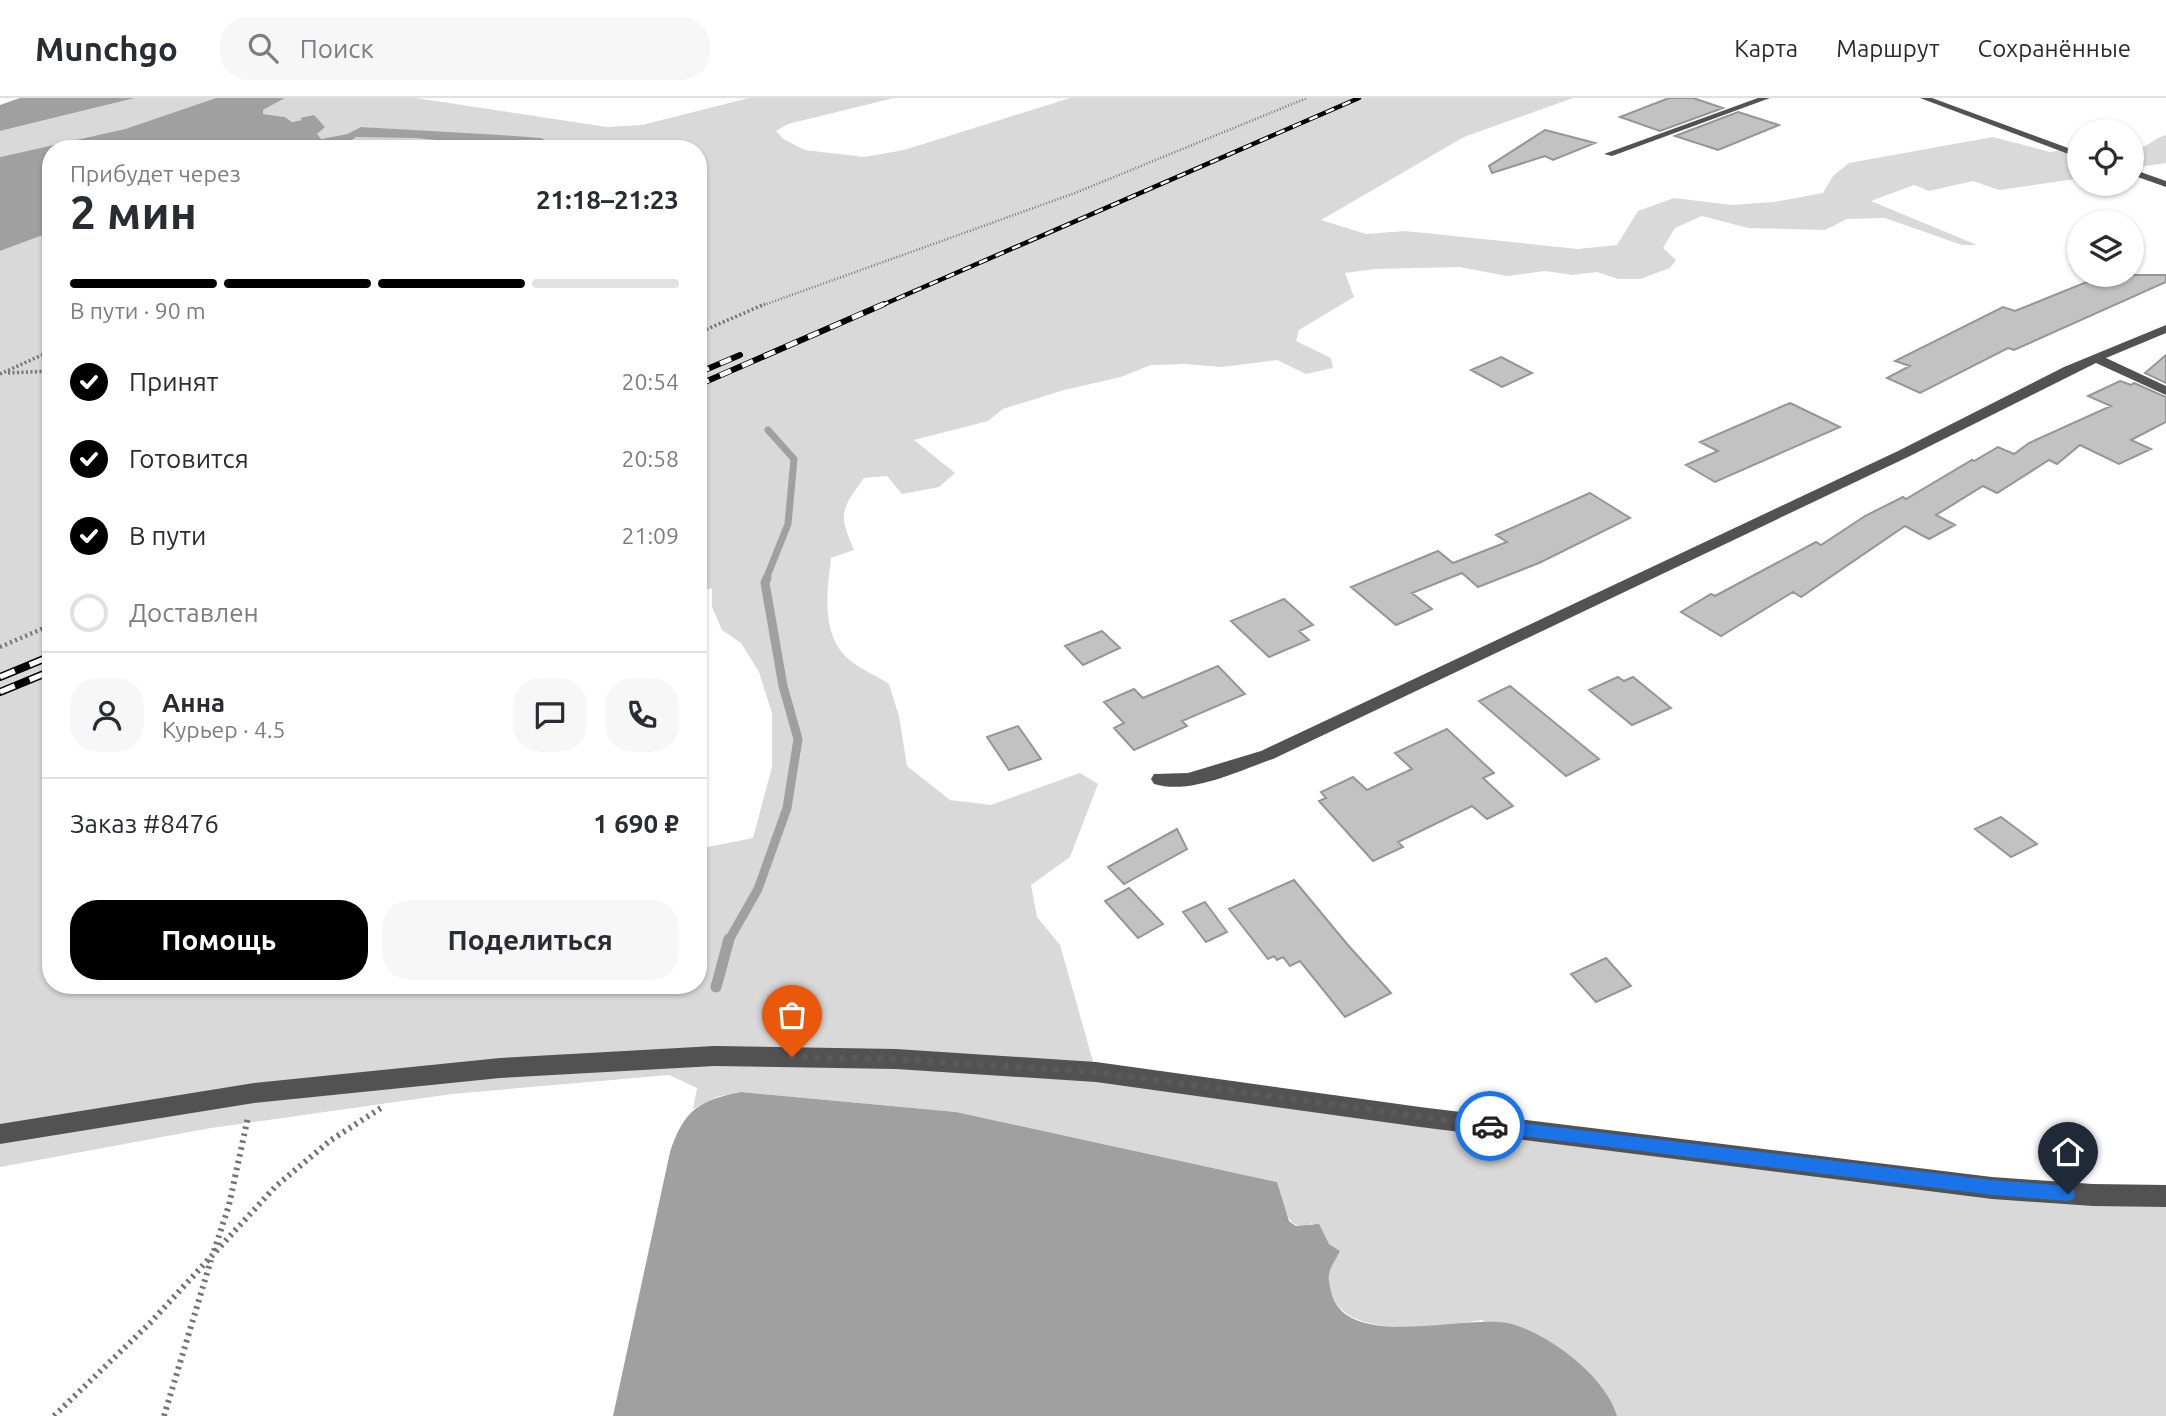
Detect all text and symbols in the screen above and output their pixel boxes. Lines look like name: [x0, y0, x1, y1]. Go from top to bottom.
search box: [220, 17, 710, 80]
icon: search: [244, 29, 282, 67]
text: Munchgo: [35, 30, 178, 67]
text: Поиск: [300, 34, 374, 63]
text: Карта: [1734, 35, 1798, 62]
text: Маршрут: [1836, 35, 1940, 62]
text: Сохранённые: [1978, 35, 2131, 62]
map controls: [2067, 119, 2144, 287]
button: locate: [2067, 119, 2144, 196]
text: Прибудет через: [70, 161, 241, 186]
text: 21:18–21:23: [536, 185, 679, 214]
text: 2 мин: [70, 186, 197, 238]
button: layers: [2067, 210, 2144, 287]
text: В пути · 90 m: [70, 298, 206, 323]
icon: check: [70, 363, 108, 401]
text: Принят: [129, 367, 218, 396]
text: 20:54: [621, 369, 679, 394]
icon: check: [70, 440, 108, 478]
text: Готовится: [129, 444, 249, 473]
text: 20:58: [621, 446, 679, 471]
icon: check: [70, 517, 108, 555]
text: В пути: [129, 521, 206, 550]
text: 21:09: [621, 523, 679, 548]
text: Доставлен: [129, 598, 259, 627]
button: person: [70, 678, 144, 752]
button: chat: [513, 678, 587, 752]
button: phone: [605, 678, 679, 752]
text: Анна: [162, 688, 225, 717]
text: Курьер · 4.5: [162, 717, 286, 742]
text: Заказ #8476: [70, 809, 219, 838]
text: 1 690 ₽: [593, 809, 679, 838]
button: Помощь: [70, 900, 368, 980]
button: Поделиться: [382, 900, 679, 980]
pin: [762, 985, 822, 1057]
icon: bag: [773, 996, 811, 1034]
courier: [1455, 1091, 1525, 1161]
icon: car: [1471, 1107, 1509, 1145]
pin: [2038, 1122, 2098, 1194]
icon: home: [2049, 1133, 2087, 1171]

